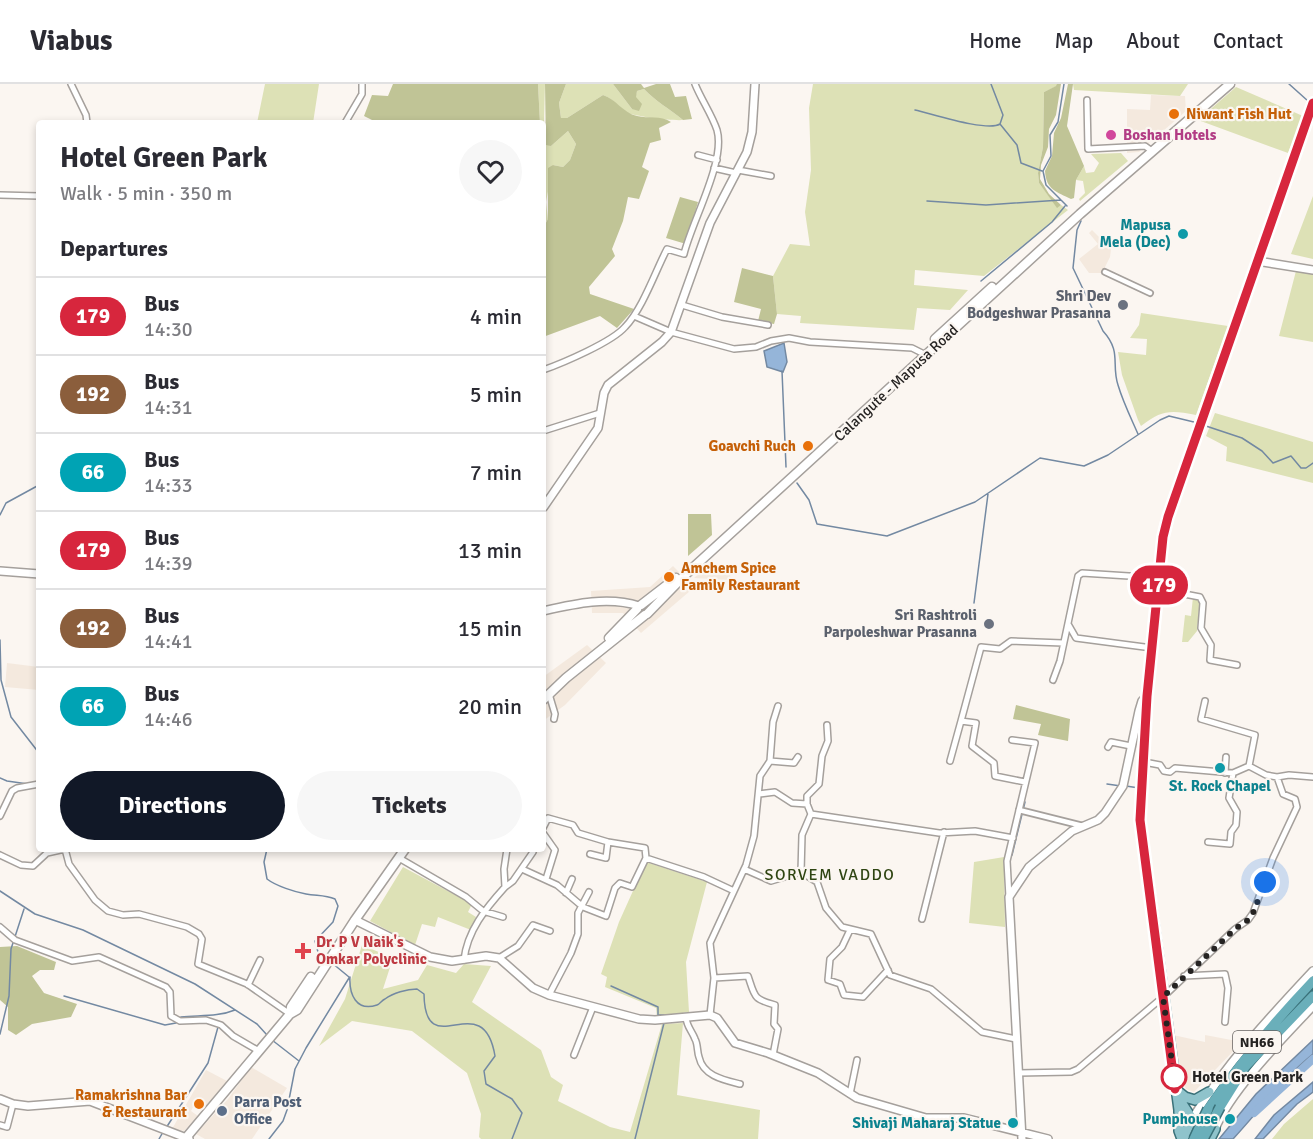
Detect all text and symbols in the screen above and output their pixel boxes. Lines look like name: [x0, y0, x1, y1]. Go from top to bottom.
text: Viabus: [30, 24, 112, 58]
text: Home: [969, 28, 1022, 54]
text: Map: [1055, 28, 1093, 54]
text: About: [1126, 28, 1180, 54]
text: Contact: [1213, 28, 1283, 54]
place label: Niwant Fish Hut: [1186, 105, 1292, 123]
marker: Niwant Fish Hut: [1167, 107, 1181, 121]
place label: Boshan Hotels: [1123, 126, 1217, 144]
marker: Boshan Hotels: [1104, 128, 1118, 142]
button: heart: [459, 140, 522, 203]
text: Hotel Green Park: [60, 141, 267, 175]
text: Walk · 5 min · 350 m: [60, 181, 232, 206]
place label: Mapusa Mela (Dec): [1099, 216, 1171, 251]
marker: Mapusa Mela (Dec): [1176, 227, 1190, 241]
text: Departures: [60, 235, 168, 262]
place label: Shri Dev Bodgeshwar Prasanna: [967, 287, 1112, 322]
text: Bus: [144, 290, 179, 317]
marker: Shri Dev Bodgeshwar Prasanna: [1116, 298, 1130, 312]
text: 179: [76, 303, 110, 329]
text: 4 min: [470, 303, 522, 330]
text: 14:30: [144, 317, 193, 342]
street label: Calangute - Mapusa Road: [830, 321, 962, 445]
text: Bus: [144, 368, 179, 395]
text: 192: [76, 381, 110, 407]
text: 5 min: [470, 381, 522, 408]
text: 14:31: [144, 395, 193, 420]
place label: Goavchi Ruch: [708, 437, 796, 455]
marker: Goavchi Ruch: [801, 439, 815, 453]
text: Bus: [144, 446, 179, 473]
text: 66: [82, 459, 104, 485]
text: 7 min: [470, 459, 522, 486]
text: 14:33: [144, 473, 193, 498]
text: Bus: [144, 524, 179, 551]
text: 179: [76, 537, 110, 563]
text: 13 min: [458, 537, 522, 564]
text: 14:39: [144, 551, 193, 576]
place label: Amchem Spice Family Restaurant: [681, 559, 800, 594]
line badge: 179: [1124, 566, 1194, 604]
marker: Amchem Spice Family Restaurant: [662, 570, 676, 584]
text: 179: [1142, 572, 1176, 598]
text: Bus: [144, 602, 179, 629]
place label: Sri Rashtroli Parpoleshwar Prasanna: [823, 606, 977, 641]
text: 192: [76, 615, 110, 641]
text: 15 min: [458, 615, 522, 642]
marker: Sri Rashtroli Parpoleshwar Prasanna: [982, 617, 996, 631]
text: 14:41: [144, 629, 193, 654]
text: Bus: [144, 680, 179, 707]
text: 66: [82, 693, 104, 719]
text: 20 min: [458, 693, 522, 720]
text: 14:46: [144, 707, 193, 732]
marker: St. Rock Chapel: [1213, 761, 1227, 775]
button: Directions: [60, 771, 285, 840]
button: Tickets: [297, 771, 522, 840]
place label: St. Rock Chapel: [1169, 777, 1271, 795]
district label: SORVEM VADDO: [765, 865, 895, 885]
your location: [1250, 867, 1280, 897]
place label: Dr. P V Naik's Omkar Polyclinic: [316, 933, 427, 968]
marker: Dr. P V Naik's Omkar Polyclinic: [294, 942, 312, 960]
road number: NH66: [1233, 1031, 1281, 1053]
marker: Hotel Green Park: [1161, 1064, 1187, 1090]
place label: Hotel Green Park: [1192, 1068, 1303, 1086]
place label: Ramakrishna Bar & Restaurant: [75, 1086, 187, 1121]
place label: Parra Post Office: [234, 1093, 302, 1128]
marker: Ramakrishna Bar & Restaurant: [192, 1097, 206, 1111]
marker: Parra Post Office: [215, 1104, 229, 1118]
place label: Pumphouse: [1143, 1110, 1218, 1128]
marker: Pumphouse: [1223, 1112, 1237, 1126]
place label: Shivaji Maharaj Statue: [853, 1114, 1001, 1132]
marker: Shivaji Maharaj Statue: [1006, 1116, 1020, 1130]

